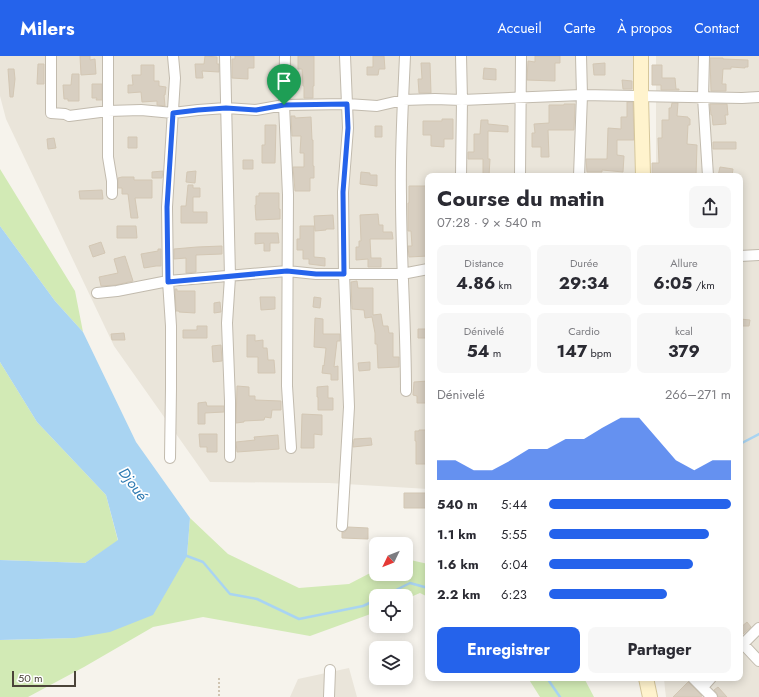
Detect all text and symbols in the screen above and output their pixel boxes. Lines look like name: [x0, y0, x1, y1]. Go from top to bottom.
text: Milers: [20, 15, 75, 42]
text: Accueil: [498, 18, 542, 38]
text: Carte: [564, 18, 595, 38]
text: À propos: [617, 18, 672, 38]
text: Contact: [694, 18, 739, 38]
pin: [267, 64, 301, 105]
icon: arrive: [273, 70, 295, 92]
text: Course du matin: [437, 182, 605, 214]
button: share: [689, 186, 731, 228]
text: 07:28 · 9 × 540 m: [437, 213, 542, 232]
text: Distance: [464, 255, 504, 271]
text: Durée: [570, 255, 598, 271]
text: Allure: [670, 255, 698, 271]
text: 4.86: [456, 271, 495, 295]
text: 29:34: [559, 271, 609, 295]
text: 6:05: [653, 271, 692, 295]
text: km: [495, 277, 512, 293]
text: /km: [692, 277, 715, 293]
text: Dénivelé: [464, 323, 504, 339]
text: Cardio: [568, 323, 600, 339]
text: kcal: [675, 323, 693, 339]
text: 54: [467, 339, 489, 363]
text: 147: [556, 339, 587, 363]
text: 379: [668, 339, 700, 363]
text: m: [489, 345, 501, 361]
text: bpm: [587, 345, 612, 361]
text: Dénivelé: [437, 385, 485, 404]
text: 266–271 m: [665, 385, 731, 404]
water label: Djoué: [113, 463, 153, 506]
text: 540 m: [437, 495, 478, 514]
text: 5:44: [501, 495, 527, 514]
text: 1.1 km: [437, 525, 476, 544]
text: 5:55: [501, 525, 527, 544]
north arrow: [369, 537, 413, 581]
map controls: [369, 537, 413, 685]
text: 1.6 km: [437, 555, 479, 574]
text: 6:04: [501, 555, 528, 574]
text: 2.2 km: [437, 585, 480, 604]
text: 6:23: [501, 585, 527, 604]
button: locate: [369, 589, 413, 633]
button: Enregistrer: [437, 627, 580, 673]
button: Partager: [588, 627, 731, 673]
button: layers: [369, 641, 413, 685]
scale bar: [12, 669, 76, 688]
text: 50 m: [18, 670, 43, 686]

